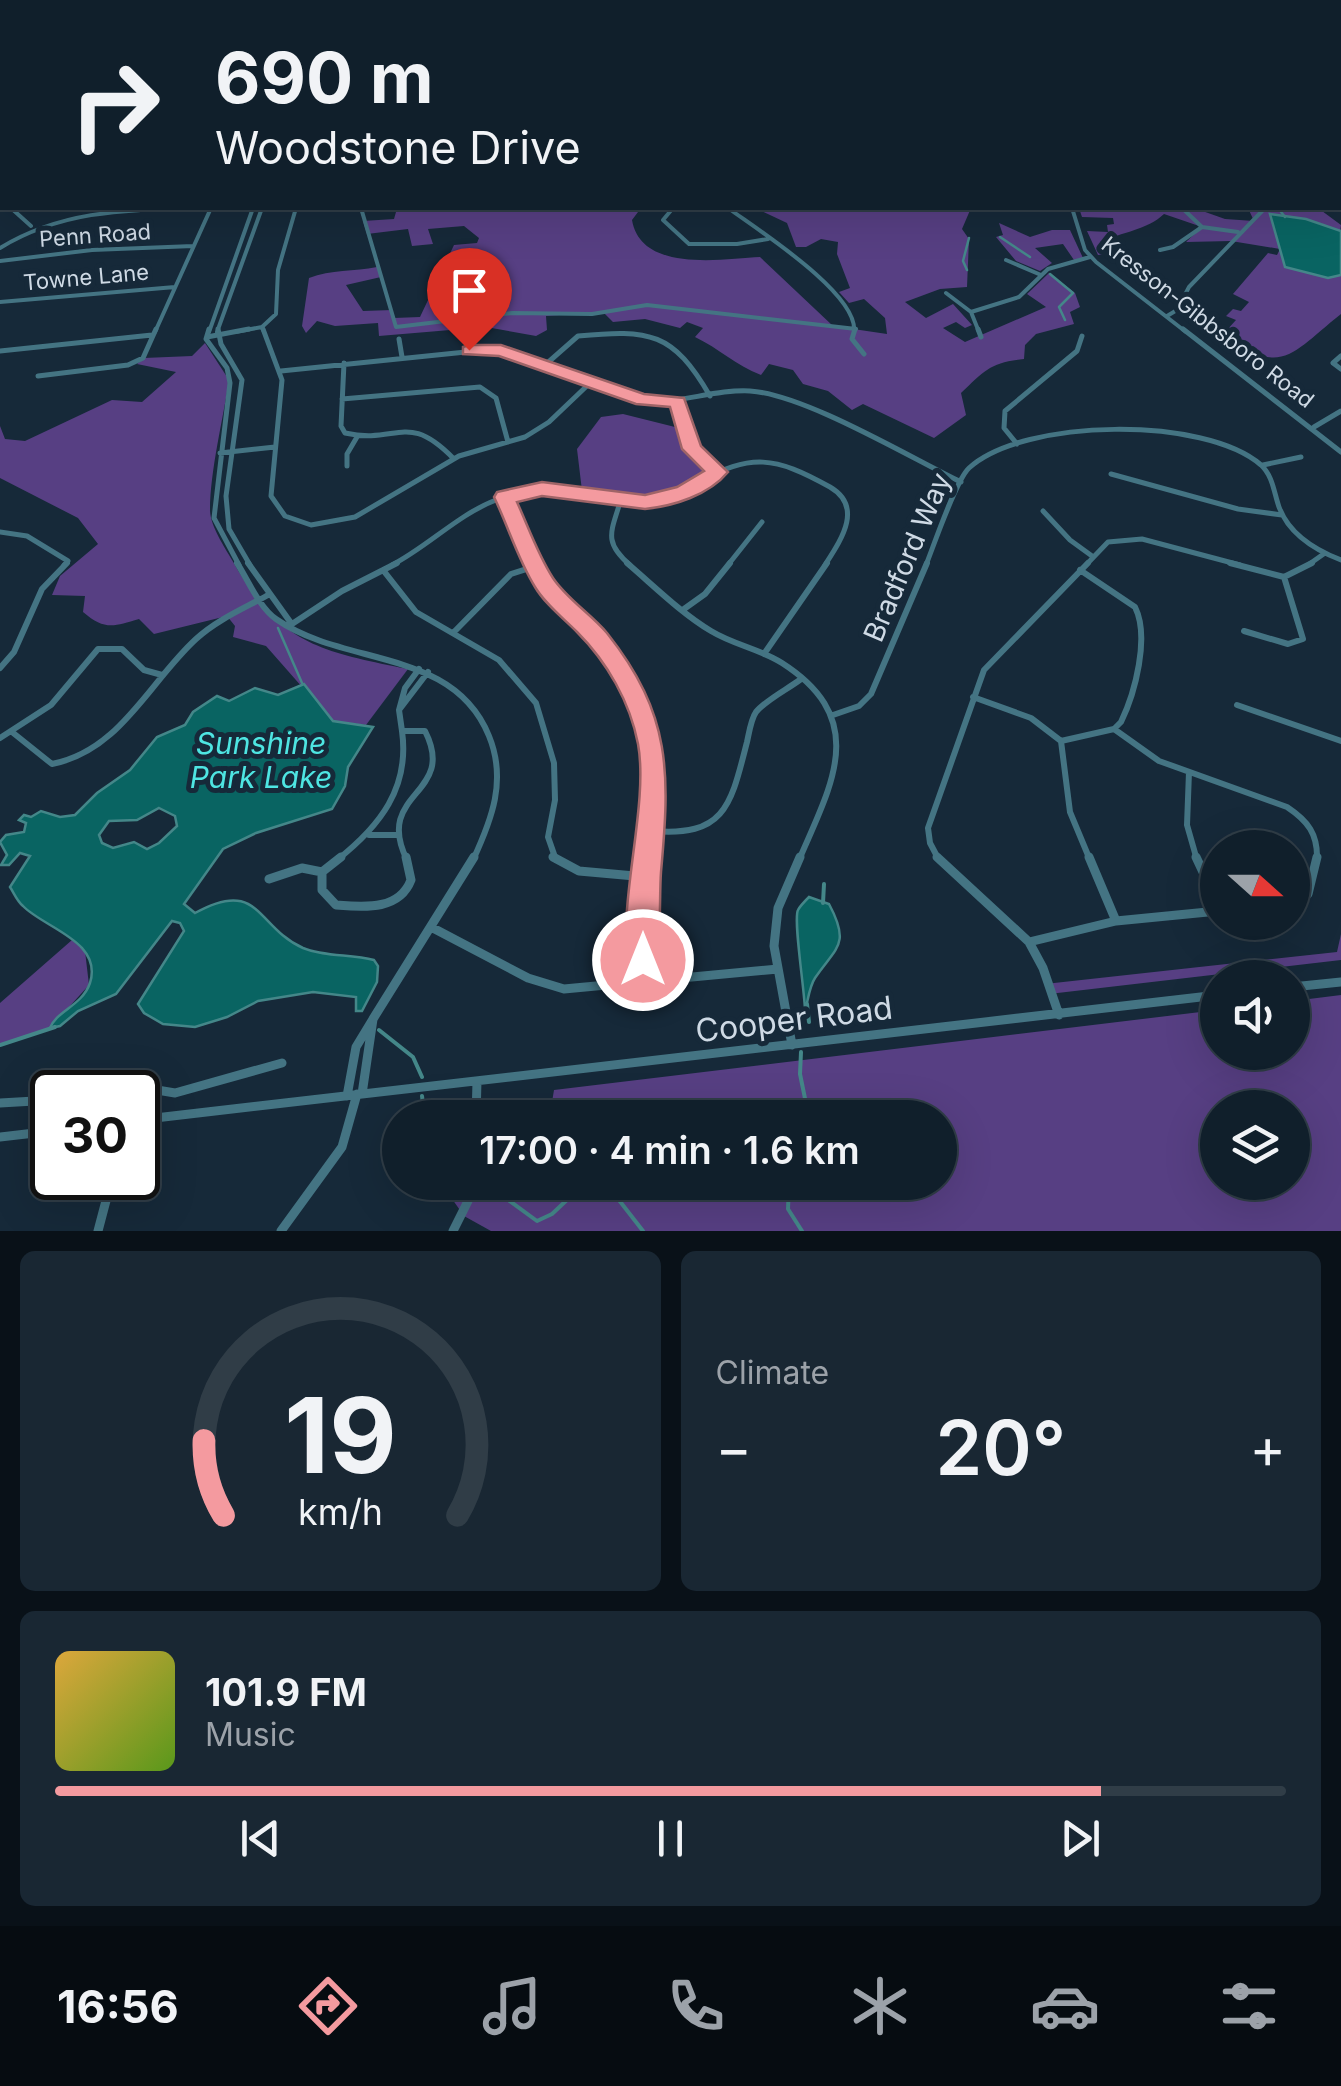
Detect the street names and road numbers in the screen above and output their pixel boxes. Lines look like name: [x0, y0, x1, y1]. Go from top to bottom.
street label: Penn Road: [38, 218, 152, 252]
street label: Kresson-Gibbsboro Road: [1097, 231, 1319, 413]
street label: Towne Lane: [22, 259, 150, 295]
street label: Bradford Way: [856, 467, 958, 647]
street label: Cooper Road: [693, 988, 895, 1050]

